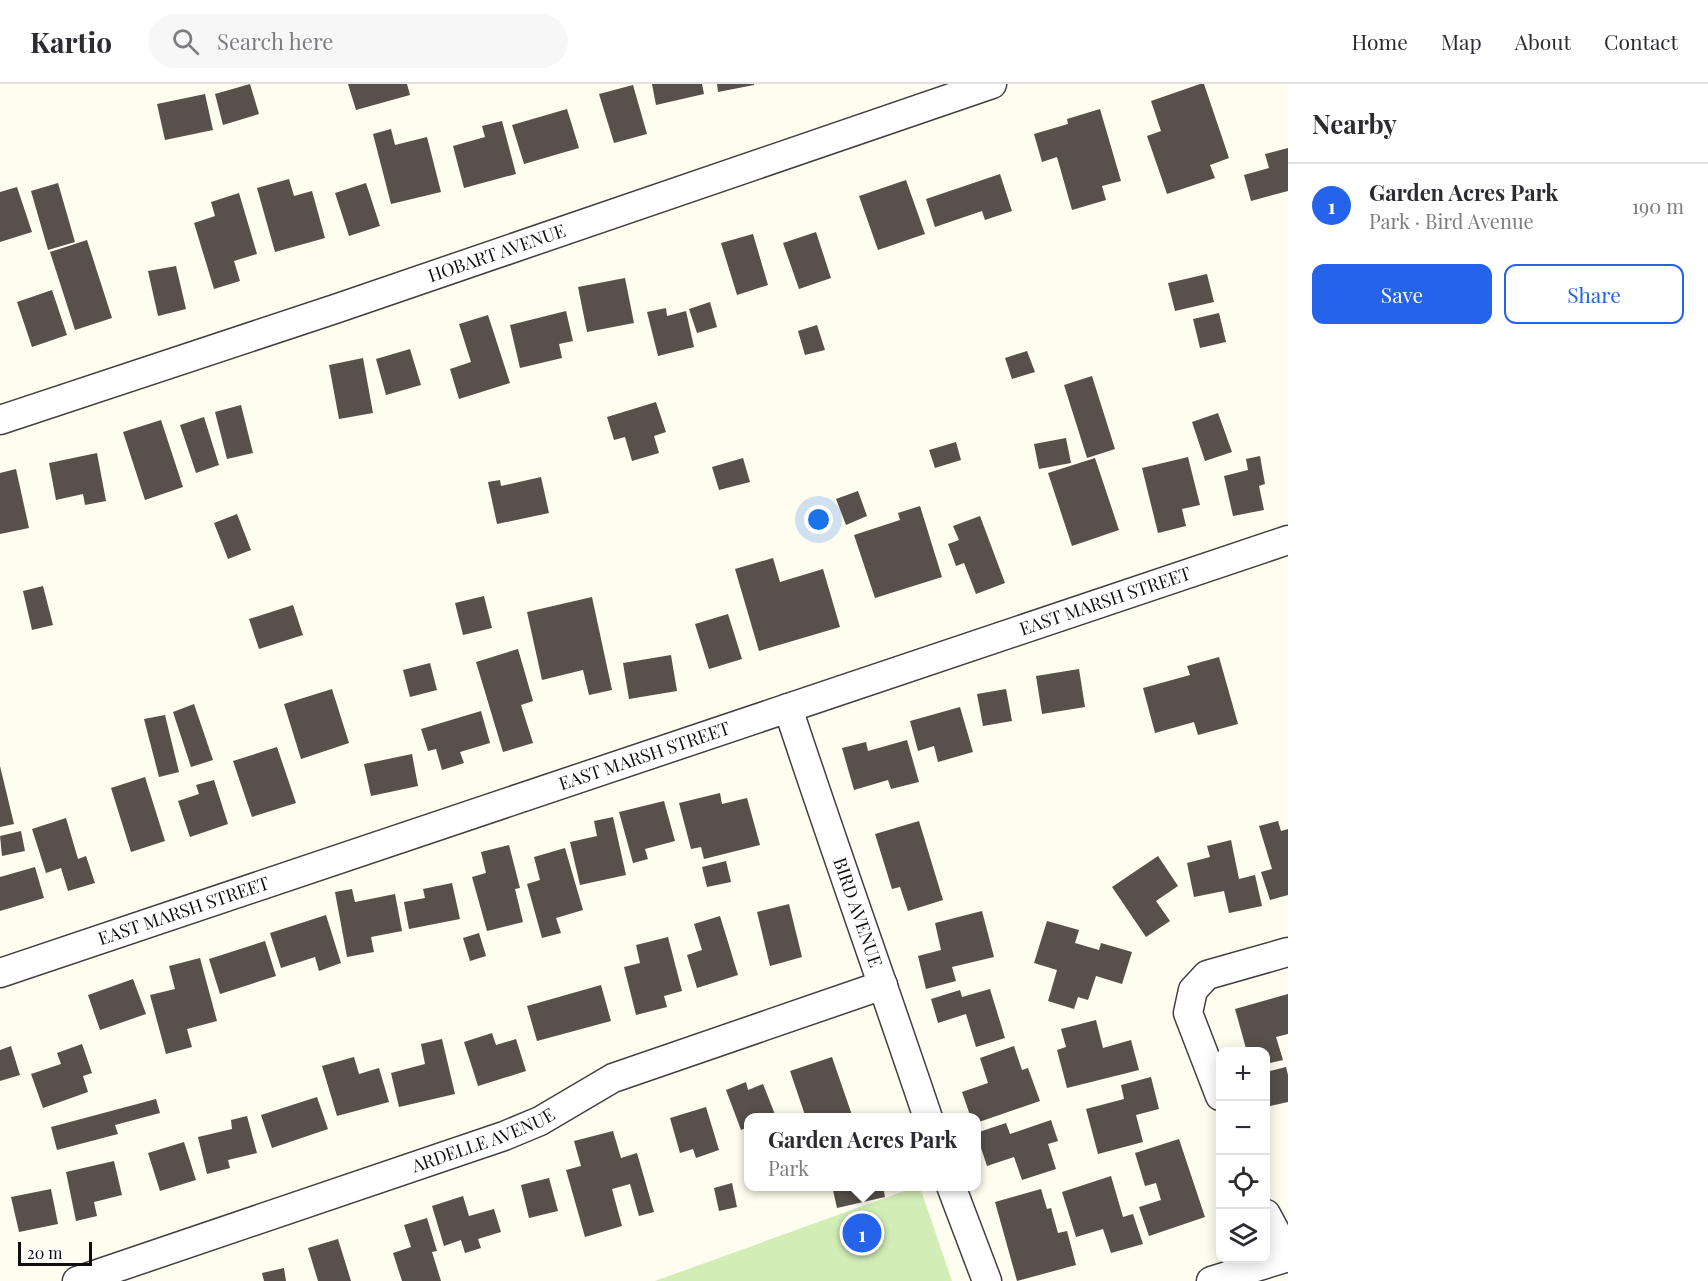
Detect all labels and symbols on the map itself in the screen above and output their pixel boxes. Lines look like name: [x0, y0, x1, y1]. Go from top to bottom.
street label: HOBART AVENUE: [425, 218, 568, 287]
your location: [804, 505, 833, 534]
street label: EAST MARSH STREET: [1016, 561, 1194, 640]
street label: EAST MARSH STREET: [555, 715, 733, 795]
street label: BIRD AVENUE: [828, 854, 888, 970]
street label: EAST MARSH STREET: [95, 870, 272, 950]
street label: ARDELLE AVENUE: [407, 1102, 559, 1178]
pin: 1: [842, 1210, 882, 1256]
scale bar: [18, 1239, 92, 1266]

